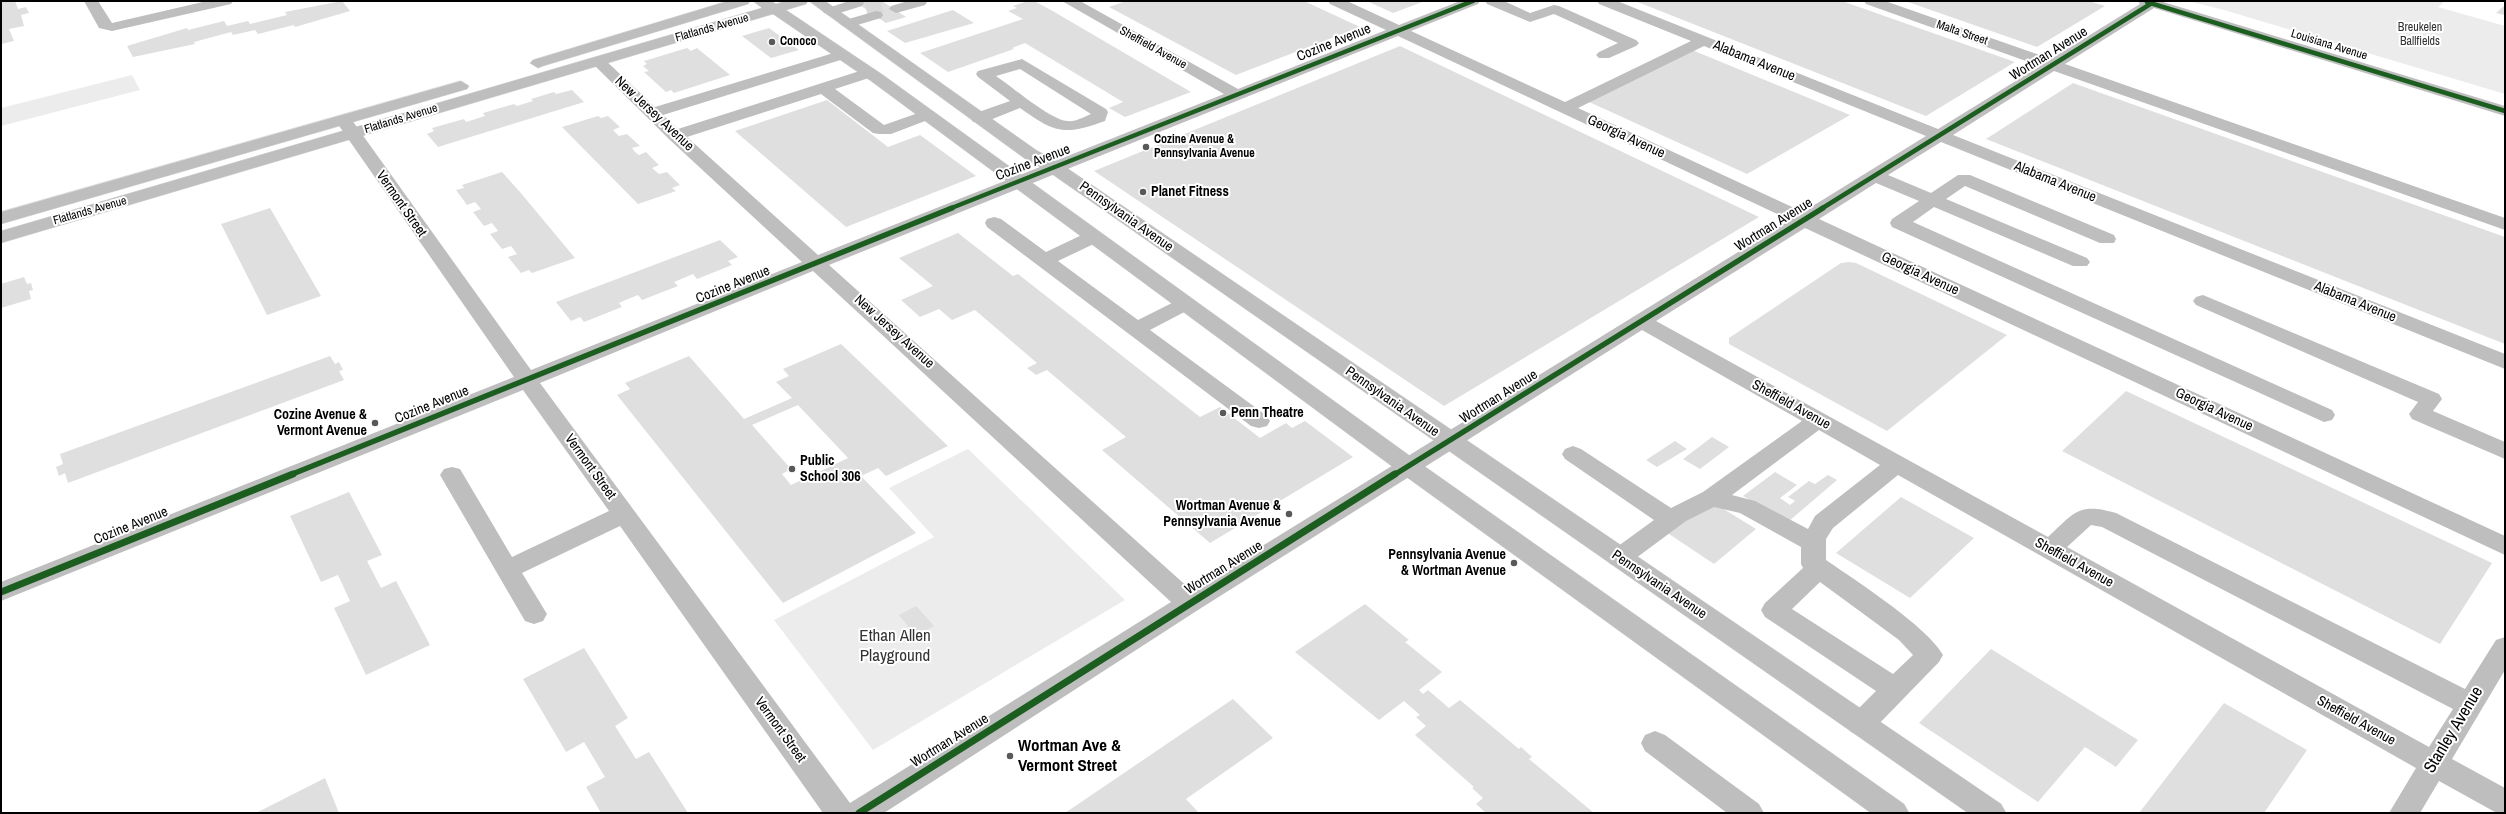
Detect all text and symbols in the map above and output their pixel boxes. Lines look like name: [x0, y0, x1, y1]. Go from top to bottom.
street label: Flatlands Avenue: [674, 11, 750, 45]
street label: Malta Street: [1935, 18, 1989, 48]
street label: Cozine Avenue: [1295, 21, 1373, 65]
park label: Breukelen Ballfields: [2398, 21, 2442, 49]
street label: Wortman Avenue: [2007, 23, 2091, 85]
street label: Sheffield Avenue: [1117, 24, 1189, 72]
street label: Louisiana Avenue: [2289, 27, 2369, 63]
place label: Conoco: [780, 35, 817, 49]
marker: Conoco: [767, 37, 777, 47]
street label: Alabama Avenue: [1710, 37, 1798, 85]
street label: New Jersey Avenue: [611, 73, 697, 155]
street label: Flatlands Avenue: [363, 101, 439, 137]
street label: Georgia Avenue: [1585, 112, 1667, 162]
place label: Cozine Avenue & Pennsylvania Avenue: [1154, 133, 1255, 161]
street label: Cozine Avenue: [993, 141, 1073, 185]
marker: Cozine Avenue & Pennsylvania Avenue: [1141, 142, 1151, 152]
street label: Alabama Avenue: [2011, 158, 2099, 206]
street label: Vermont Street: [372, 168, 430, 240]
street label: Pennsylvania Avenue: [1076, 178, 1176, 256]
place label: Planet Fitness: [1151, 184, 1229, 200]
marker: Planet Fitness: [1138, 187, 1148, 197]
street label: Flatlands Avenue: [52, 194, 128, 228]
street label: Wortman Avenue: [1732, 194, 1816, 256]
street label: Georgia Avenue: [1879, 249, 1961, 299]
street label: Cozine Avenue: [694, 263, 772, 307]
street label: Alabama Avenue: [2311, 278, 2399, 326]
street label: New Jersey Avenue: [851, 292, 937, 372]
street label: Pennsylvania Avenue: [1342, 363, 1442, 441]
street label: Wortman Avenue: [1457, 366, 1541, 428]
street label: Sheffield Avenue: [1749, 377, 1833, 433]
street label: Cozine Avenue: [393, 383, 471, 427]
street label: Georgia Avenue: [2173, 385, 2255, 435]
place label: Penn Theatre: [1231, 405, 1304, 421]
place label: Cozine Avenue & Vermont Avenue: [274, 407, 367, 440]
marker: Penn Theatre: [1218, 408, 1228, 418]
marker: Cozine Avenue & Vermont Avenue: [370, 418, 380, 428]
street label: Vermont Street: [561, 431, 619, 503]
place label: Public School 306: [800, 453, 861, 486]
marker: Public School 306: [787, 464, 797, 474]
place label: Wortman Avenue & Pennsylvania Avenue: [1163, 498, 1281, 530]
street label: Cozine Avenue: [92, 504, 170, 548]
marker: Wortman Avenue & Pennsylvania Avenue: [1284, 509, 1294, 519]
street label: Sheffield Avenue: [2032, 535, 2116, 591]
street label: Wortman Avenue: [1182, 537, 1266, 599]
place label: Pennsylvania Avenue & Wortman Avenue: [1388, 547, 1506, 580]
street label: Pennsylvania Avenue: [1608, 547, 1710, 623]
marker: Pennsylvania Avenue & Wortman Avenue: [1509, 558, 1519, 568]
park label: Ethan Allen Playground: [859, 626, 931, 666]
street label: Stanley Avenue: [2420, 683, 2488, 777]
street label: Sheffield Avenue: [2314, 693, 2398, 749]
street label: Vermont Street: [751, 694, 809, 766]
street label: Wortman Avenue: [908, 710, 992, 772]
place label: Wortman Ave & Vermont Street: [1018, 736, 1121, 776]
marker: Wortman Ave & Vermont Street: [1005, 751, 1015, 761]

